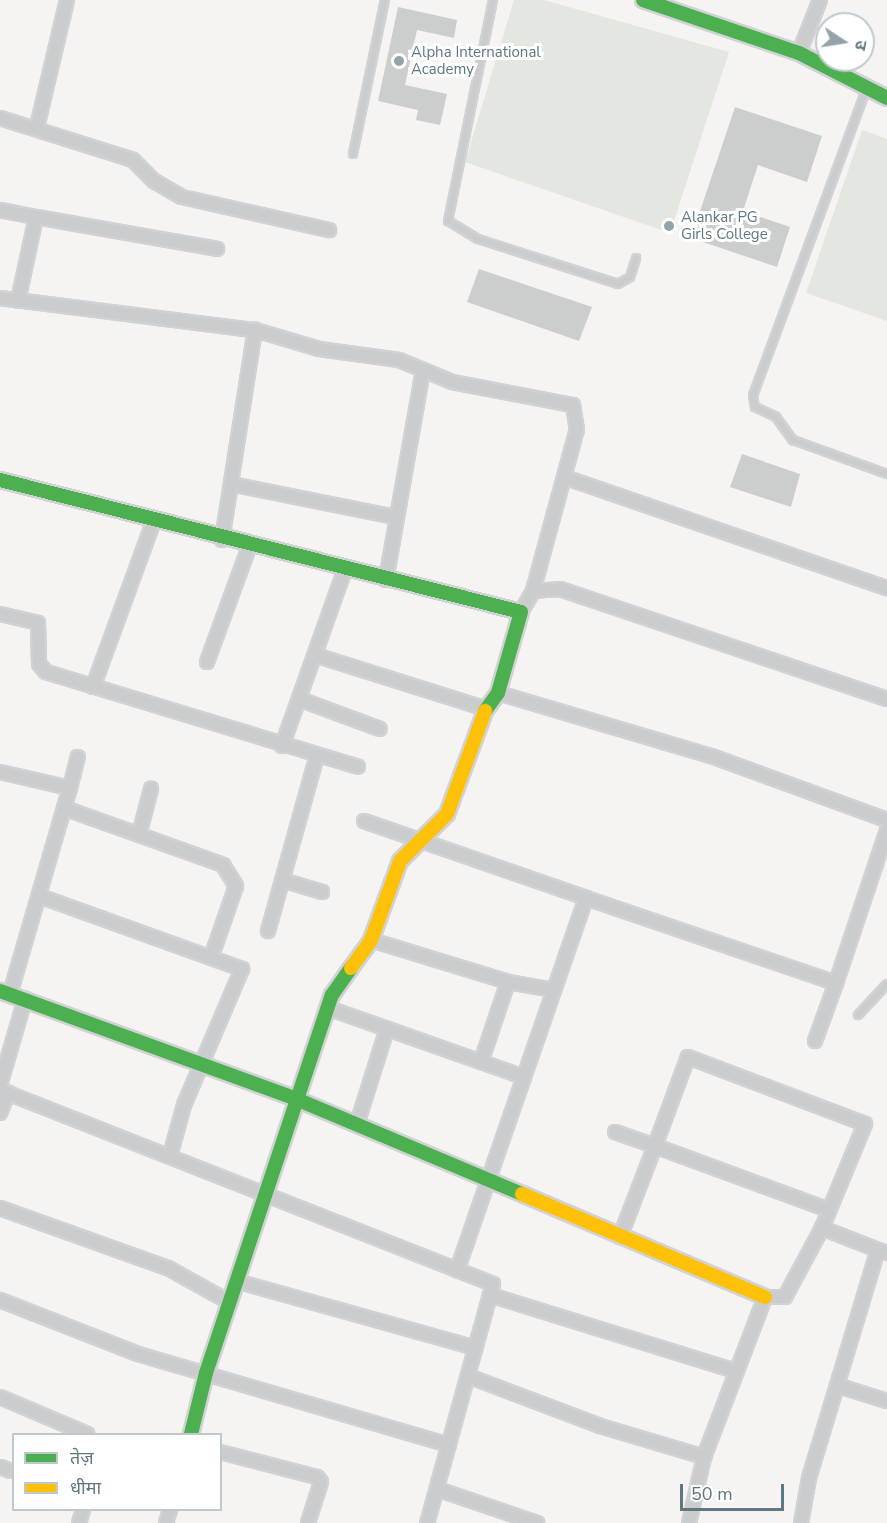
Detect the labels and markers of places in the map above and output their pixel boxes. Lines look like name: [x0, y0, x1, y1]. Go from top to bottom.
place label: Alpha International Academy: [411, 43, 541, 78]
marker: Alpha International Academy: [392, 54, 406, 68]
place label: Alankar PG Girls College: [681, 208, 768, 243]
marker: Alankar PG Girls College: [662, 219, 676, 233]

